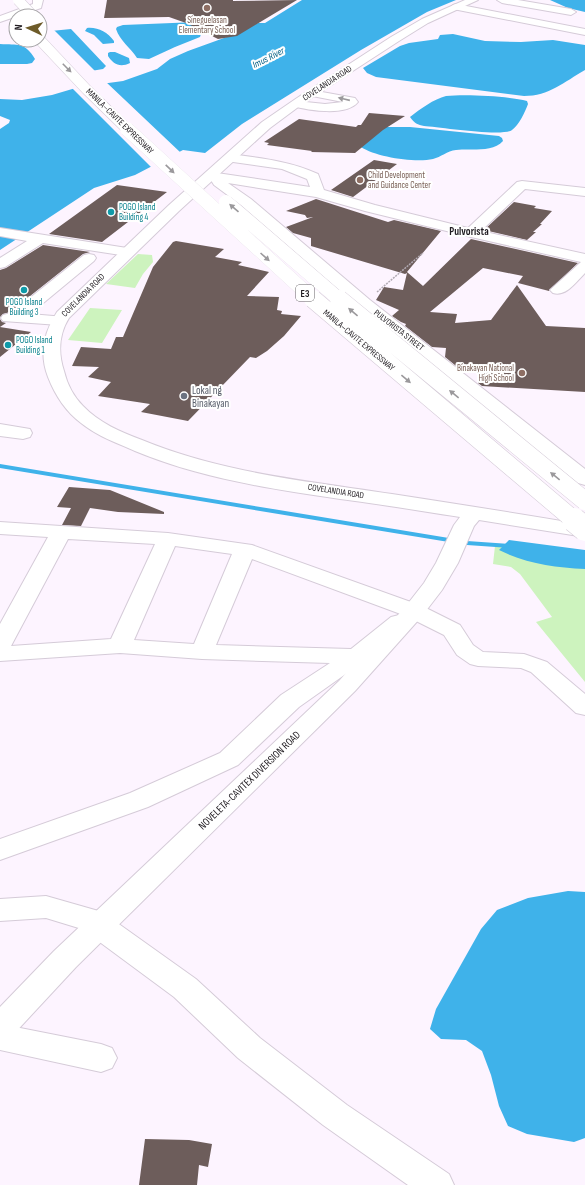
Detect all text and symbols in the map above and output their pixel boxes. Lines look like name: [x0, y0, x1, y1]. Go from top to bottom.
marker: Sineguelasan Elementary School: [202, 3, 212, 13]
north arrow: [8, 8, 48, 48]
place label: Sineguelasan Elementary School: [179, 15, 236, 36]
text: N: [12, 24, 25, 31]
water label: Imus River: [250, 44, 287, 71]
one-way arrow: [62, 63, 71, 73]
street label: COVELANDIA ROAD: [301, 63, 354, 103]
street label: MANILA–CAVITE EXPRESSWAY: [83, 86, 156, 157]
one-way arrow: [338, 95, 351, 101]
one-way arrow: [165, 164, 174, 173]
place label: Child Development and Guidance Center: [368, 170, 431, 191]
marker: Child Development and Guidance Center: [355, 175, 365, 185]
place label: POGO Island Building 4: [119, 202, 156, 223]
one-way arrow: [229, 204, 239, 213]
marker: POGO Island Building 4: [106, 207, 116, 217]
district label: Pulvorista: [449, 225, 489, 238]
one-way arrow: [260, 252, 270, 261]
street label: COVELANDIA ROAD: [59, 271, 107, 319]
marker: POGO Island Building 3: [19, 285, 29, 295]
road number: E3: [296, 285, 314, 301]
place label: POGO Island Building 3: [6, 297, 42, 318]
street label: MANILA–CAVITE EXPRESSWAY: [321, 307, 397, 374]
one-way arrow: [348, 307, 359, 316]
street label: PULVORISTA STREET: [371, 307, 426, 354]
place label: POGO Island Building 1: [16, 335, 53, 356]
marker: POGO Island Building 1: [3, 340, 13, 350]
place label: Binakayan National High School: [457, 363, 514, 384]
marker: Binakayan National High School: [517, 368, 527, 378]
one-way arrow: [400, 374, 411, 383]
place label: Lokal ng Binakayan: [192, 384, 230, 410]
one-way arrow: [448, 390, 459, 399]
marker: Lokal ng Binakayan: [179, 391, 189, 401]
one-way arrow: [549, 472, 560, 481]
street label: COVELANDIA ROAD: [307, 482, 365, 501]
street label: NOVELETA-CAVITEX DIVERSION ROAD: [196, 728, 303, 832]

